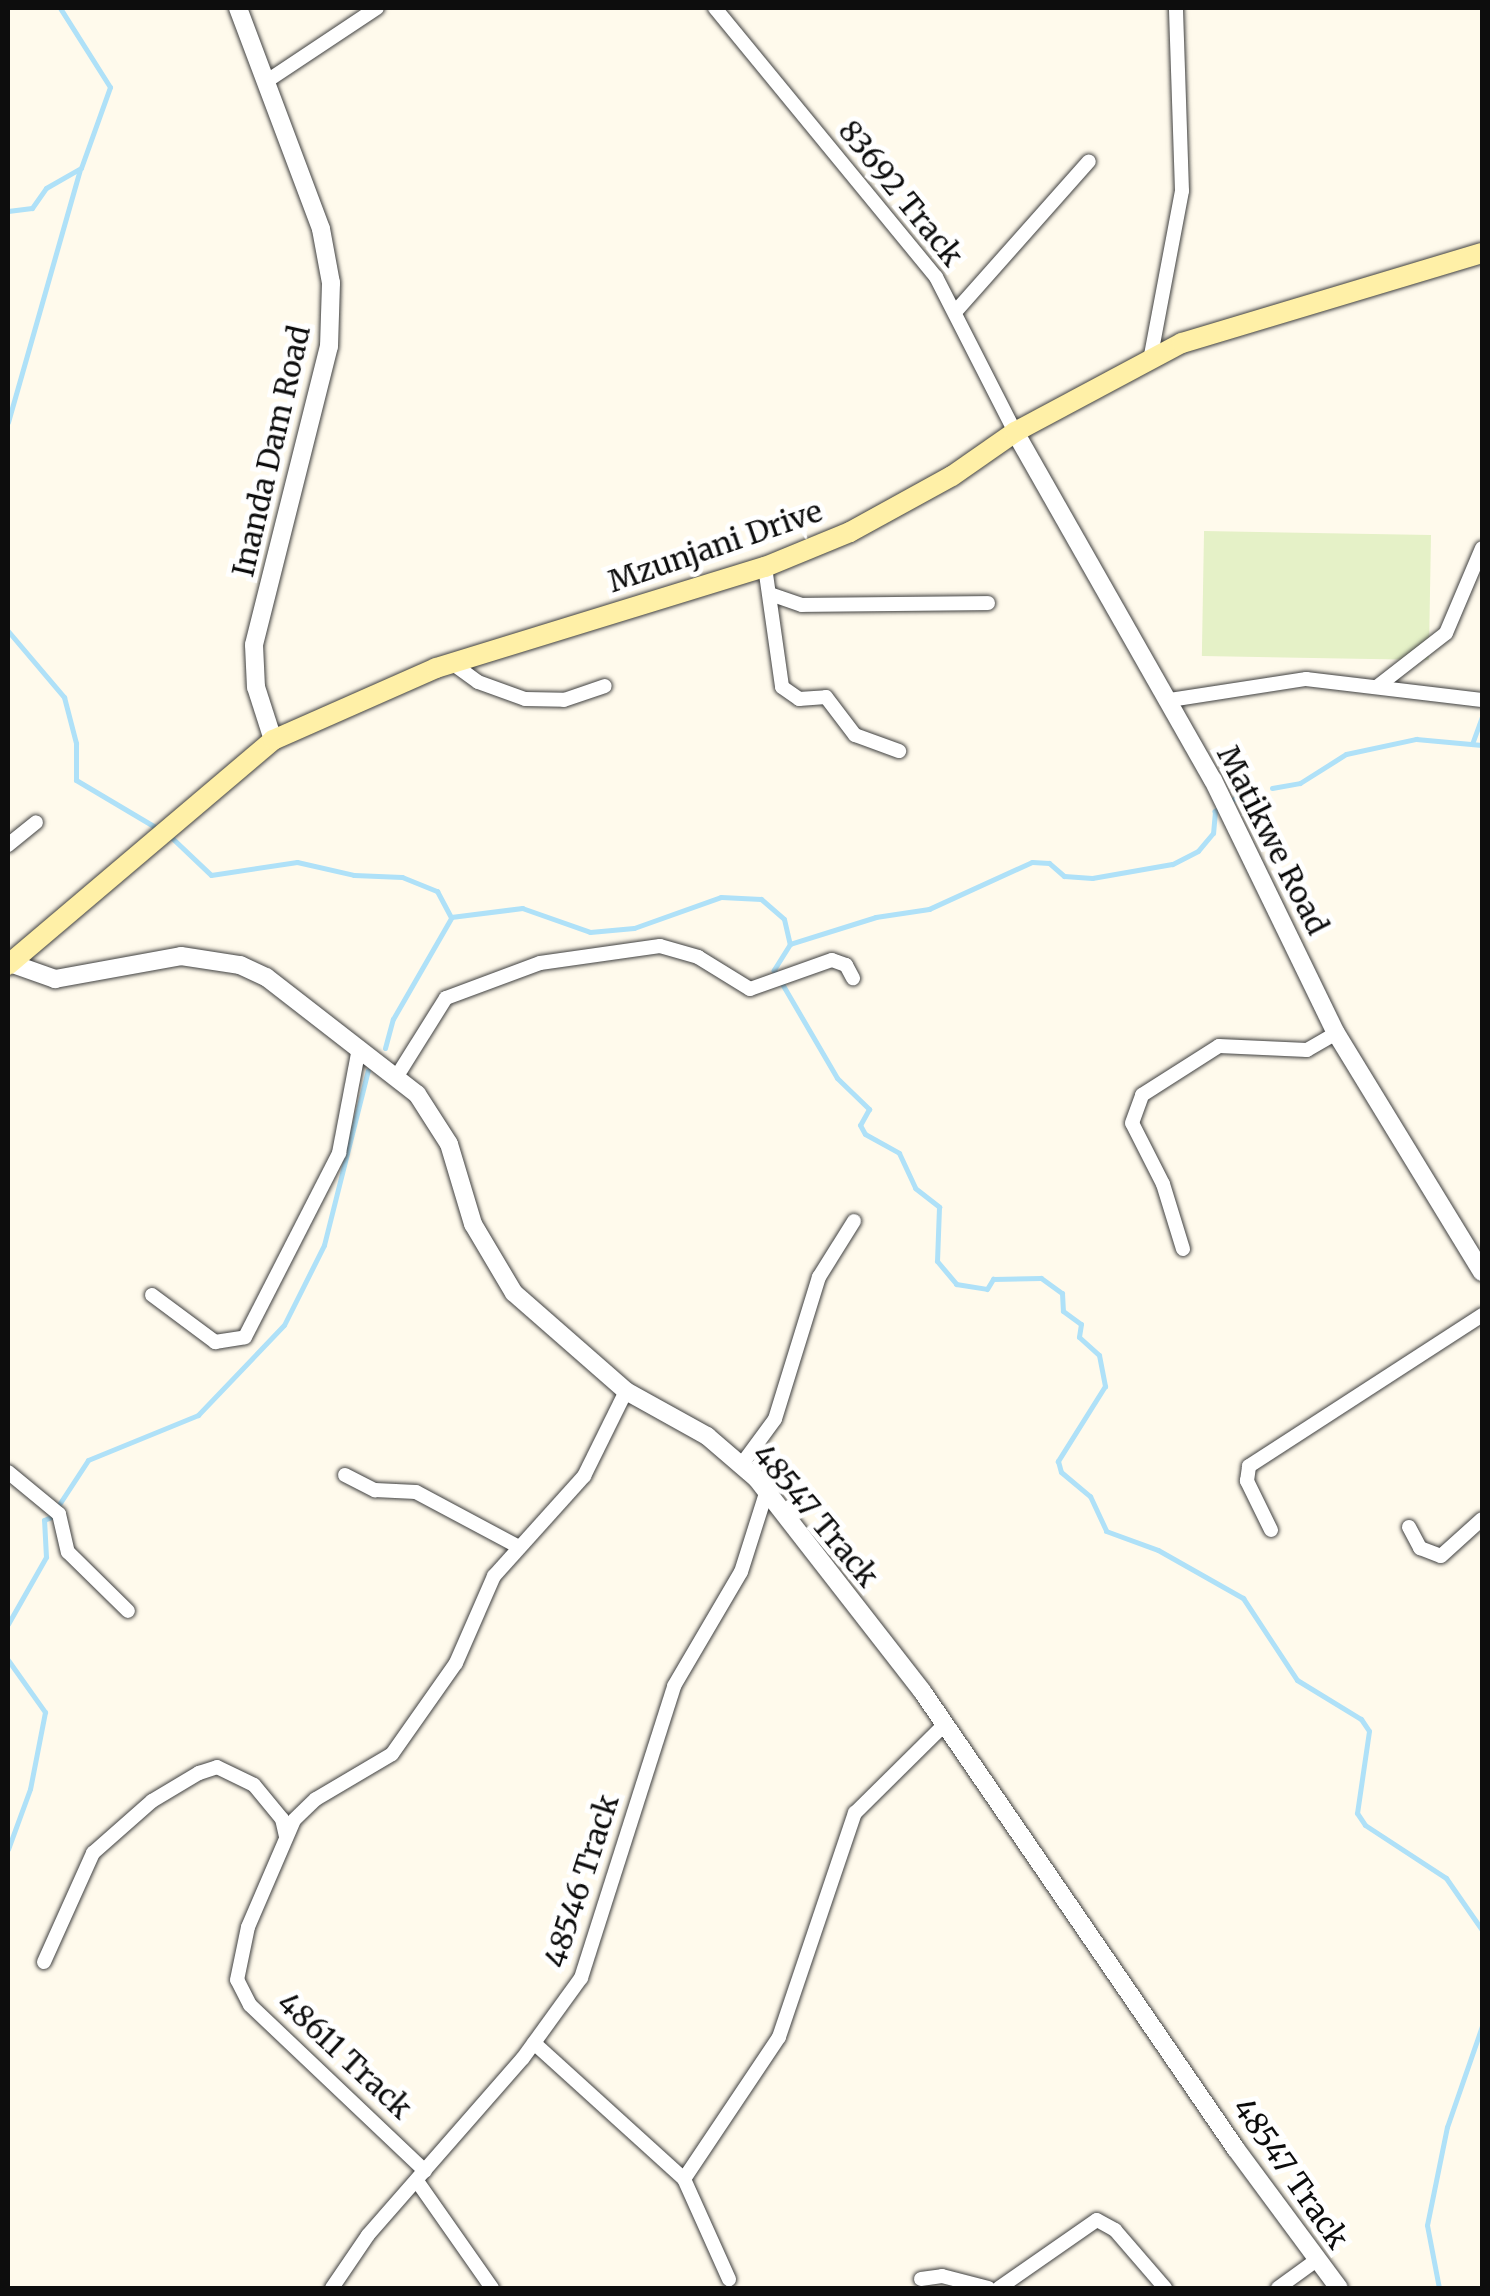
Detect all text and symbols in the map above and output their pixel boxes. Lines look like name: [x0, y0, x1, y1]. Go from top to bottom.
street label: 83692 Track: [831, 113, 971, 273]
street label: Inanda Dam Road: [225, 322, 317, 580]
street label: Mzunjani Drive: [603, 493, 827, 599]
street label: Matikwe Road: [1210, 740, 1336, 940]
street label: 48547 Track: [746, 1436, 886, 1594]
street label: 48546 Track: [536, 1790, 626, 1972]
street label: 48611 Track: [271, 1984, 419, 2126]
street label: 48547 Track: [1226, 2091, 1356, 2255]

